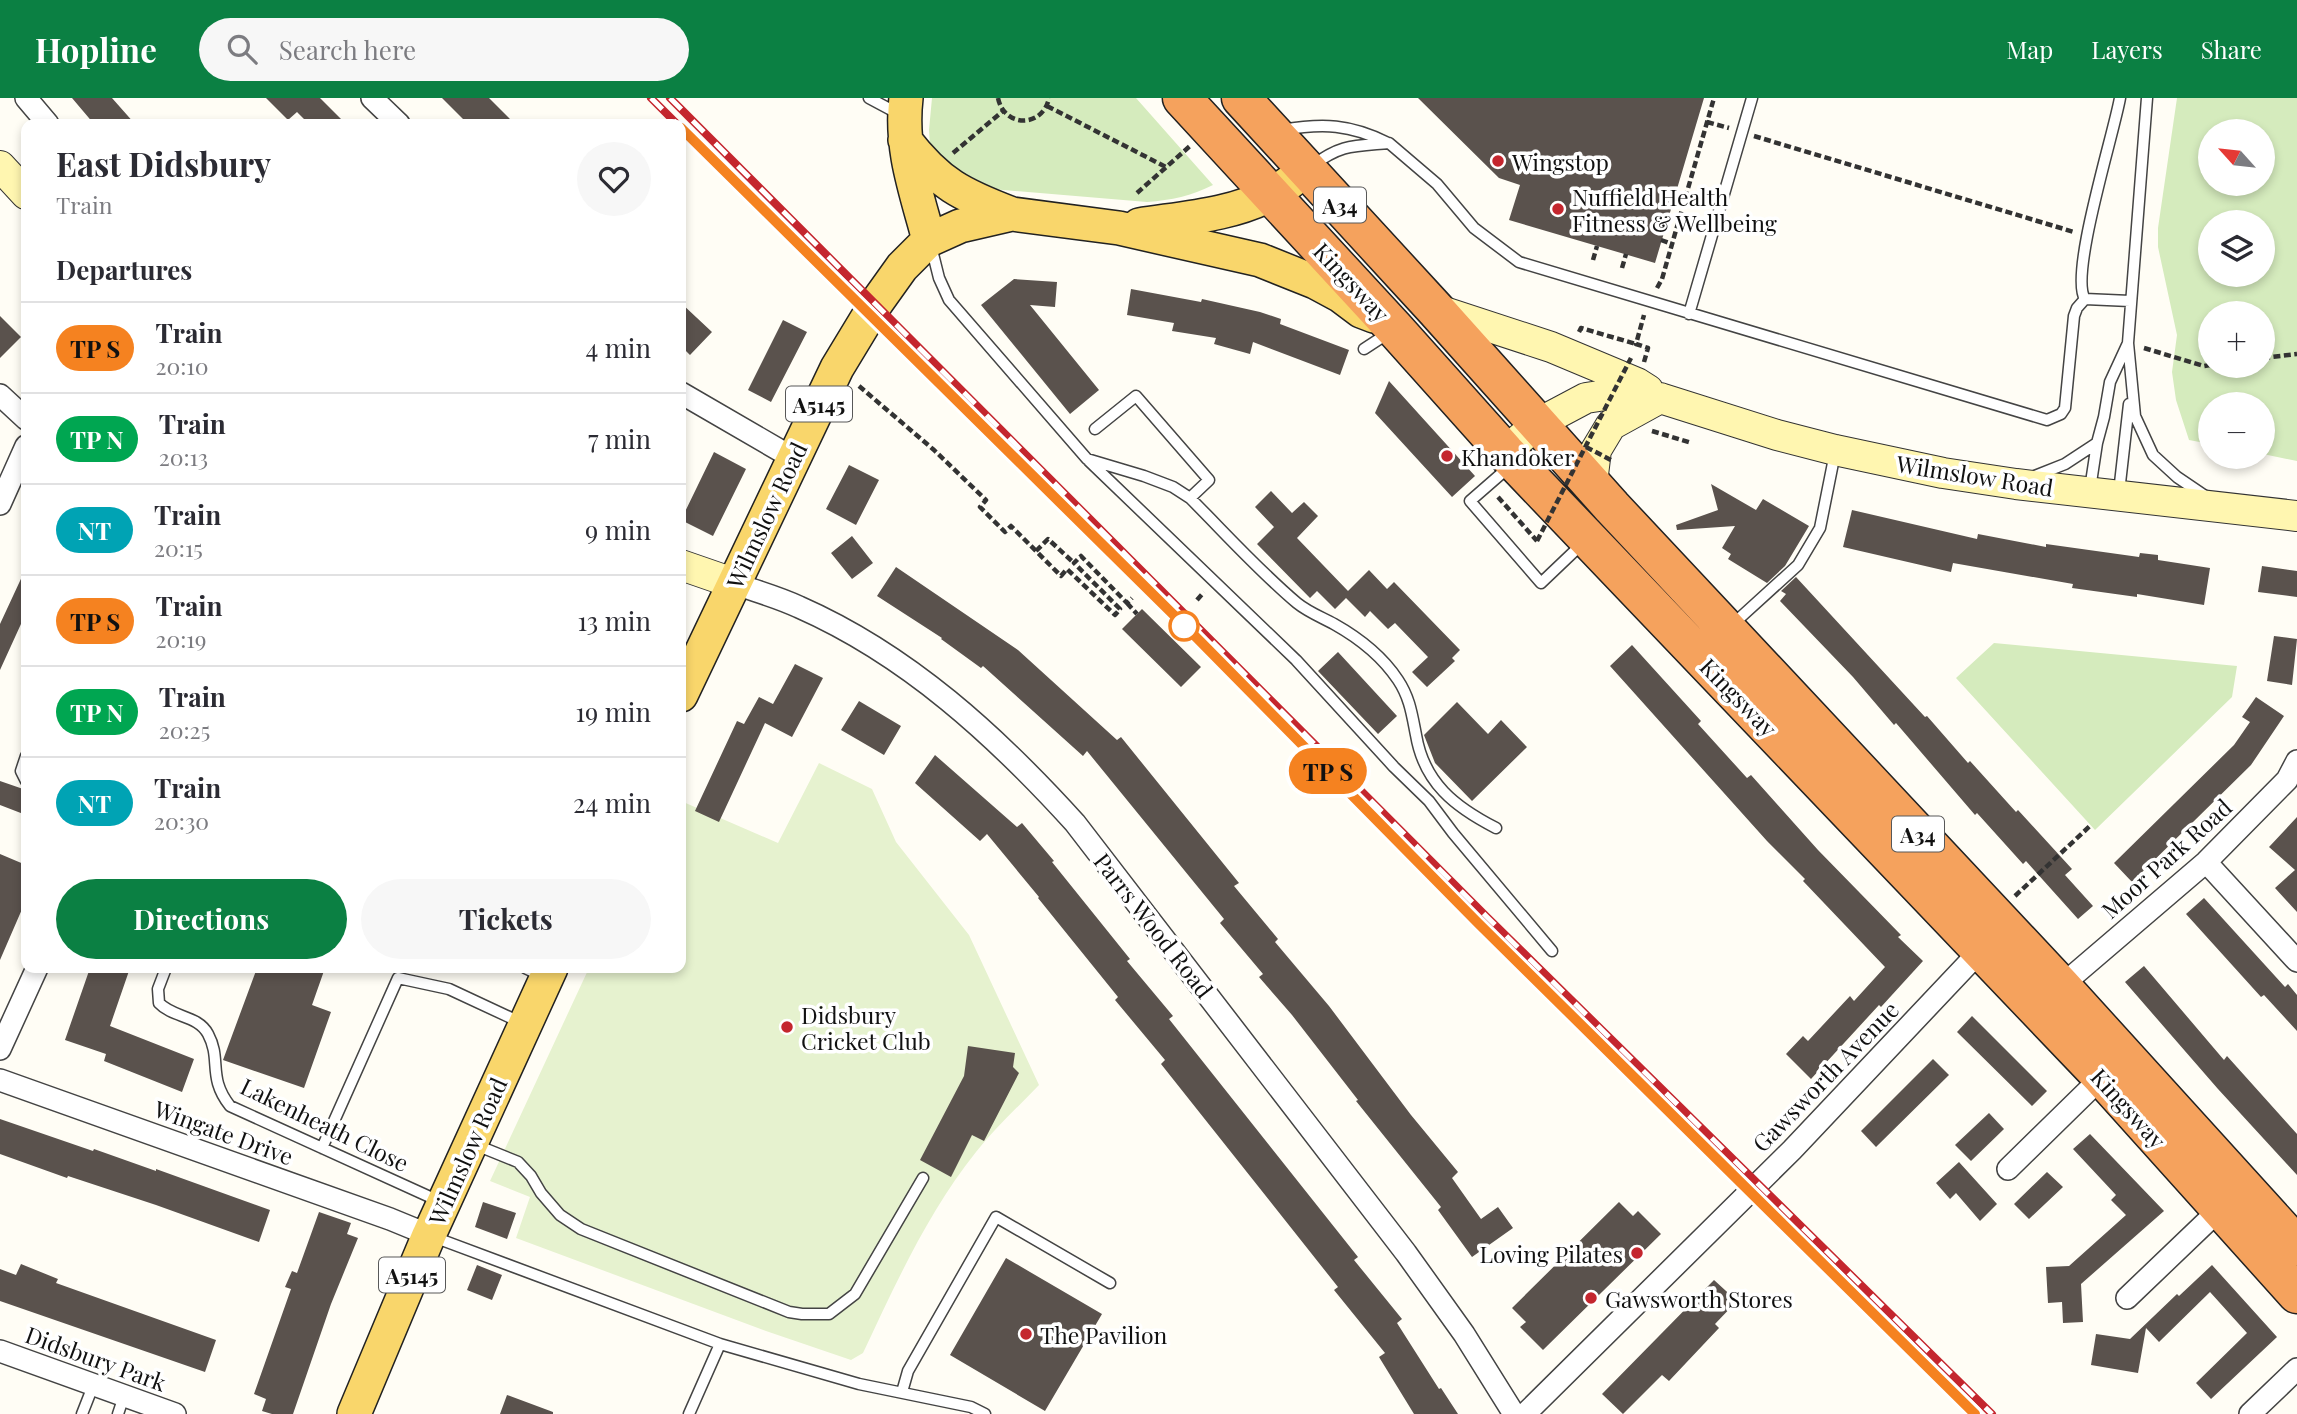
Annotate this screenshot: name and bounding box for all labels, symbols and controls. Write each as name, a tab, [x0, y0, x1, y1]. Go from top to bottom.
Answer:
search box	[199, 18, 689, 81]
text: Hopline	[35, 27, 157, 71]
icon: search	[223, 30, 261, 68]
text: Search here	[279, 32, 416, 67]
text: Map	[2007, 33, 2053, 65]
text: Layers	[2091, 33, 2163, 65]
text: Share	[2201, 33, 2262, 65]
north arrow	[2198, 119, 2275, 196]
map controls	[2198, 119, 2275, 469]
text: East Didsbury	[56, 141, 271, 185]
button: heart	[577, 142, 651, 216]
place label: Wingstop	[1511, 146, 1609, 177]
marker: Wingstop	[1490, 153, 1506, 169]
place label: Nuffield Health Fitness & Wellbeing	[1572, 181, 1777, 238]
road number: A34	[1314, 188, 1366, 222]
text: Train	[56, 189, 112, 220]
marker: Nuffield Health Fitness & Wellbeing	[1550, 201, 1566, 217]
button: layers	[2198, 210, 2275, 287]
street label: Kingsway	[1307, 236, 1397, 329]
text: Departures	[56, 252, 192, 287]
button: +	[2198, 301, 2275, 378]
text: Train	[155, 315, 223, 350]
text: 4 min	[585, 330, 651, 365]
text: TP S	[70, 332, 120, 364]
text: 20:10	[155, 350, 209, 381]
road number: A5145	[786, 386, 852, 422]
button: −	[2198, 392, 2275, 469]
text: Train	[159, 406, 226, 441]
text: 7 min	[588, 421, 651, 456]
text: TP N	[70, 423, 124, 455]
street label: Wilmslow Road	[718, 437, 813, 594]
text: 20:13	[159, 441, 208, 472]
place label: Khandoker	[1461, 441, 1574, 472]
street label: Wilmslow Road	[1893, 447, 2056, 503]
marker: Khandoker	[1439, 448, 1455, 464]
text: Train	[154, 497, 221, 532]
text: 9 min	[585, 512, 651, 547]
text: NT	[78, 514, 111, 546]
text: 20:15	[154, 532, 203, 563]
text: Train	[155, 588, 223, 623]
text: 13 min	[577, 603, 651, 638]
text: TP S	[70, 605, 120, 637]
unlabelled marker	[1169, 611, 1199, 641]
text: 20:19	[155, 623, 207, 654]
street label: Kingsway	[1694, 651, 1784, 743]
text: Train	[159, 679, 226, 714]
text: 19 min	[575, 694, 651, 729]
text: TP N	[70, 696, 124, 728]
text: 20:25	[159, 714, 210, 745]
line badge: TP S	[1279, 748, 1377, 794]
text: TP S	[1303, 755, 1353, 787]
text: Train	[154, 770, 221, 805]
text: 24 min	[573, 785, 651, 820]
text: NT	[78, 787, 111, 819]
street label: Moor Park Road	[2094, 791, 2238, 925]
text: 20:30	[154, 805, 209, 836]
road number: A34	[1892, 816, 1944, 852]
street label: Parrs Wood Road	[1088, 846, 1220, 1004]
button: Directions	[56, 879, 347, 959]
button: Tickets	[361, 879, 651, 959]
street label: Gawsworth Avenue	[1745, 994, 1905, 1158]
place label: Didsbury Cricket Club	[801, 999, 931, 1056]
marker: Didsbury Cricket Club	[779, 1019, 795, 1035]
street label: Kingsway	[2085, 1061, 2174, 1155]
street label: Lakenheath Close	[236, 1070, 414, 1178]
street label: Wilmslow Road	[420, 1072, 513, 1231]
street label: Wingate Drive	[149, 1092, 298, 1171]
place label: Loving Pilates	[1479, 1238, 1623, 1269]
marker: Loving Pilates	[1629, 1245, 1645, 1261]
road number: A5145	[379, 1258, 445, 1292]
place label: Gawsworth Stores	[1605, 1283, 1793, 1314]
marker: Gawsworth Stores	[1583, 1290, 1599, 1306]
street label: Didsbury Park	[21, 1318, 171, 1398]
place label: The Pavilion	[1040, 1319, 1168, 1350]
marker: The Pavilion	[1018, 1326, 1034, 1342]

